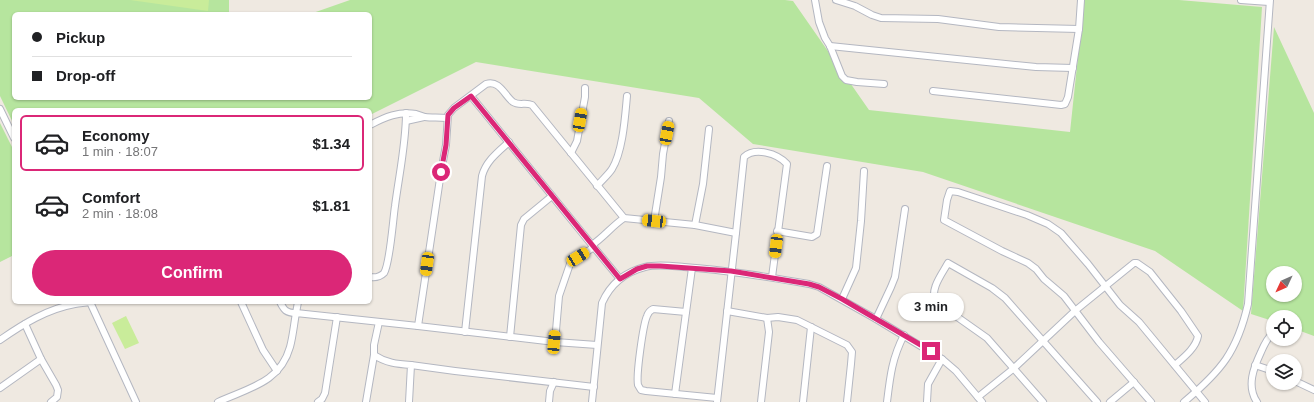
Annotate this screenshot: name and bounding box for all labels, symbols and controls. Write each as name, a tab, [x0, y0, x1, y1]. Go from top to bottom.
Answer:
text: Pickup	[56, 29, 105, 46]
text: Drop-off	[56, 67, 115, 84]
car	[572, 107, 588, 133]
car	[659, 120, 675, 146]
icon: car	[34, 125, 70, 161]
text: Economy	[82, 127, 150, 144]
text: $1.34	[312, 135, 350, 152]
text: 1 min · 18:07	[82, 144, 158, 159]
route start	[432, 163, 450, 181]
icon: car	[34, 187, 70, 223]
text: Comfort	[82, 189, 140, 206]
text: $1.81	[312, 197, 350, 214]
text: 2 min · 18:08	[82, 206, 158, 221]
car	[641, 214, 667, 228]
car	[769, 233, 783, 259]
car	[565, 246, 591, 268]
button: Confirm	[32, 250, 352, 296]
car	[419, 251, 435, 277]
north arrow	[1266, 266, 1302, 302]
map controls	[1266, 266, 1302, 390]
callout: 3 min	[898, 293, 964, 321]
text: 3 min	[914, 299, 948, 314]
button: locate	[1266, 310, 1302, 346]
car	[547, 330, 561, 354]
route end	[922, 342, 940, 360]
button: layers	[1266, 354, 1302, 390]

